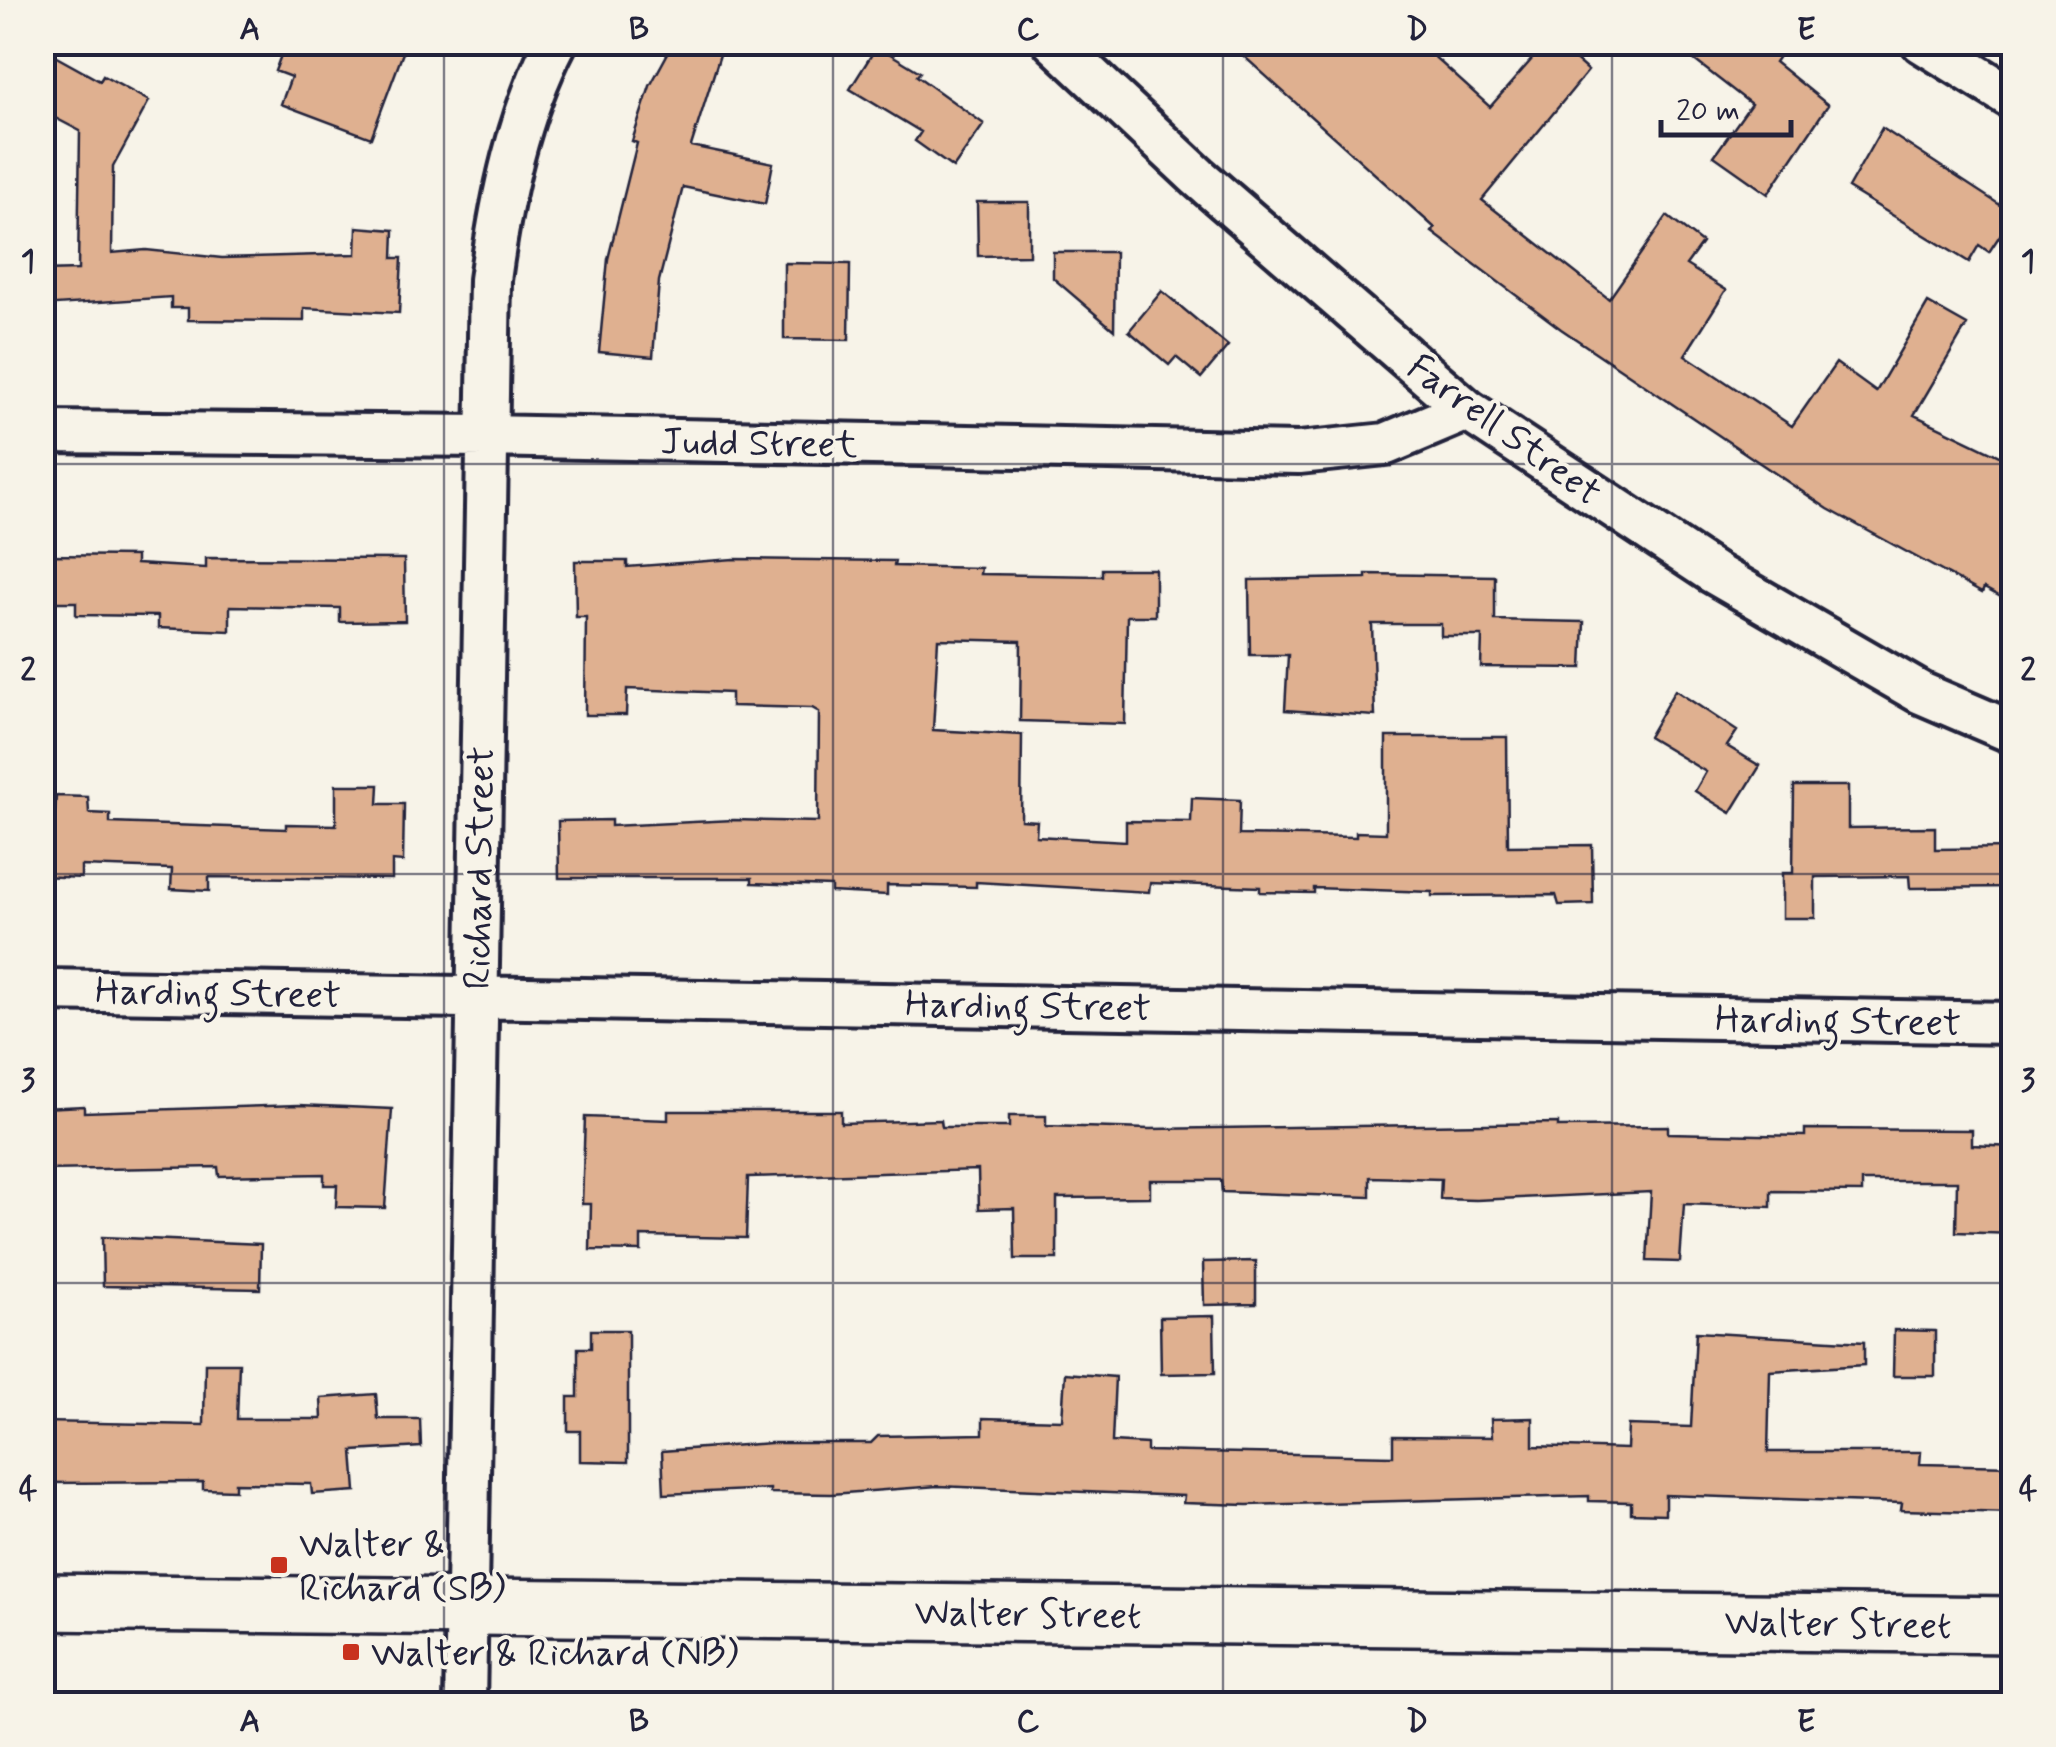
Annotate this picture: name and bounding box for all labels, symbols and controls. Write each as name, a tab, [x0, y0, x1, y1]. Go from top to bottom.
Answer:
text: A	[240, 9, 260, 51]
text: B	[629, 9, 649, 51]
text: C	[1017, 9, 1040, 51]
text: D	[1406, 9, 1428, 51]
text: E	[1797, 9, 1816, 51]
scale bar	[1661, 75, 1791, 137]
text: 20 m	[1676, 92, 1740, 131]
text: 1	[21, 241, 35, 283]
text: 1	[2021, 241, 2035, 283]
street label: Farrell Street	[1397, 344, 1610, 518]
street label: Judd Street	[660, 418, 858, 471]
text: 2	[20, 650, 36, 692]
text: 2	[2020, 650, 2036, 692]
street label: Richard Street	[454, 746, 507, 990]
street label: Harding Street	[95, 968, 341, 1025]
street label: Harding Street	[905, 981, 1151, 1038]
street label: Harding Street	[1715, 996, 1961, 1053]
text: 3	[21, 1060, 36, 1102]
text: 3	[2021, 1060, 2036, 1102]
text: 4	[19, 1469, 38, 1511]
text: 4	[2019, 1469, 2038, 1511]
place label: Walter & Richard (SB)	[299, 1521, 506, 1614]
marker: Walter & Richard (SB)	[268, 1554, 290, 1576]
street label: Walter Street	[914, 1589, 1142, 1642]
street label: Walter Street	[1724, 1599, 1952, 1652]
place label: Walter & Richard (NB)	[371, 1630, 739, 1679]
marker: Walter & Richard (NB)	[340, 1641, 362, 1663]
text: A	[240, 1701, 260, 1743]
text: B	[629, 1701, 649, 1743]
text: C	[1017, 1701, 1040, 1743]
text: D	[1406, 1701, 1428, 1743]
text: E	[1797, 1701, 1816, 1743]

